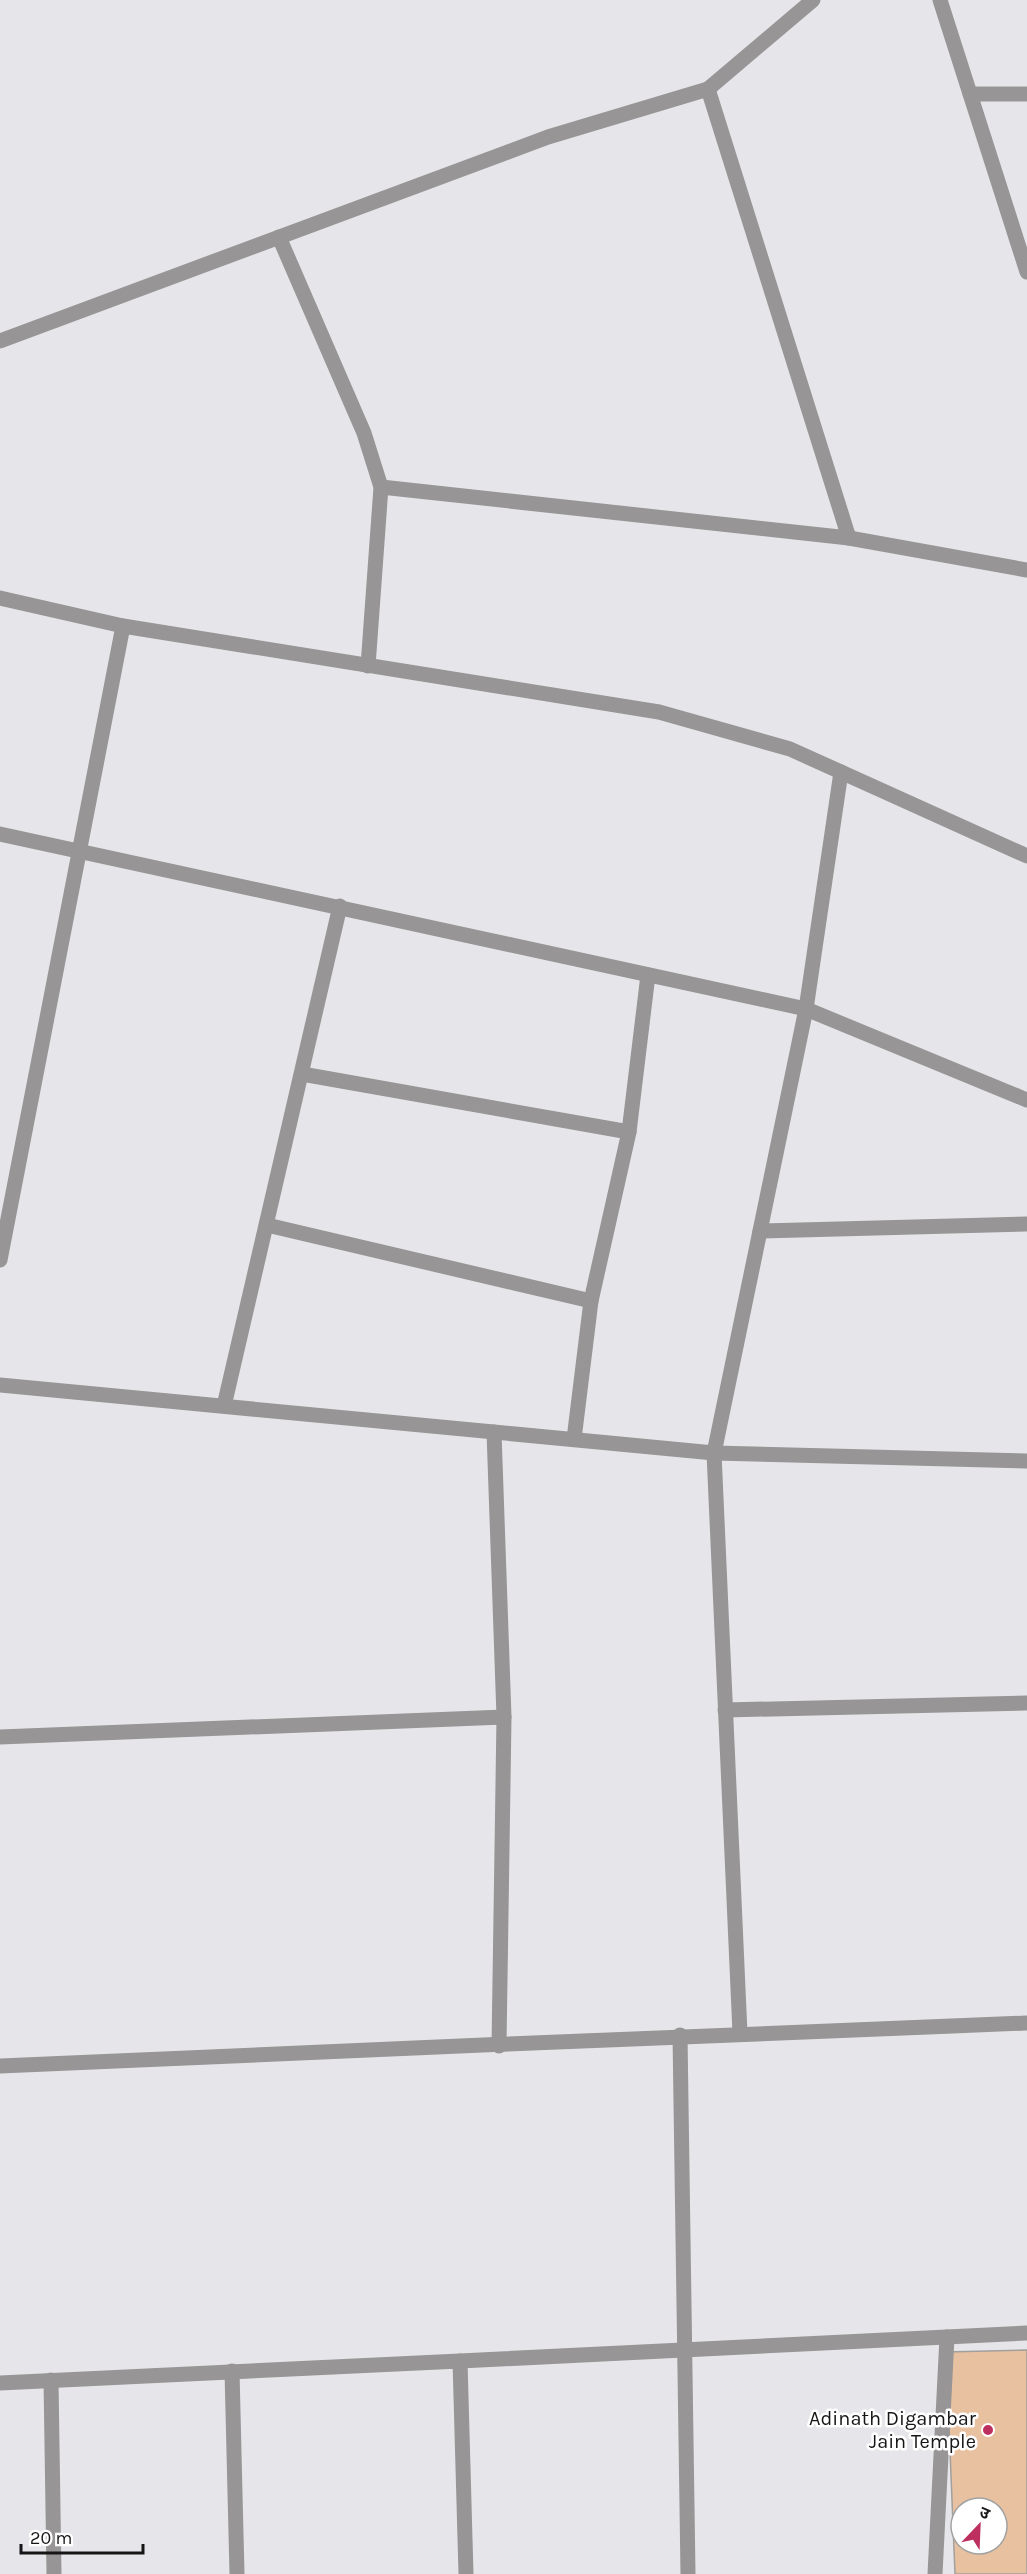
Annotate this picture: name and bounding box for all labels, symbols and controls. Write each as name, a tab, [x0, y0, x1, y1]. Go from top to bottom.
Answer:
place label: Adinath Digambar Jain Temple	[809, 2407, 977, 2453]
marker: Adinath Digambar Jain Temple	[981, 2423, 995, 2437]
north arrow	[949, 2496, 1009, 2556]
text: उ	[977, 2502, 993, 2523]
scale bar	[21, 2517, 142, 2555]
text: 20 m	[30, 2527, 72, 2549]

